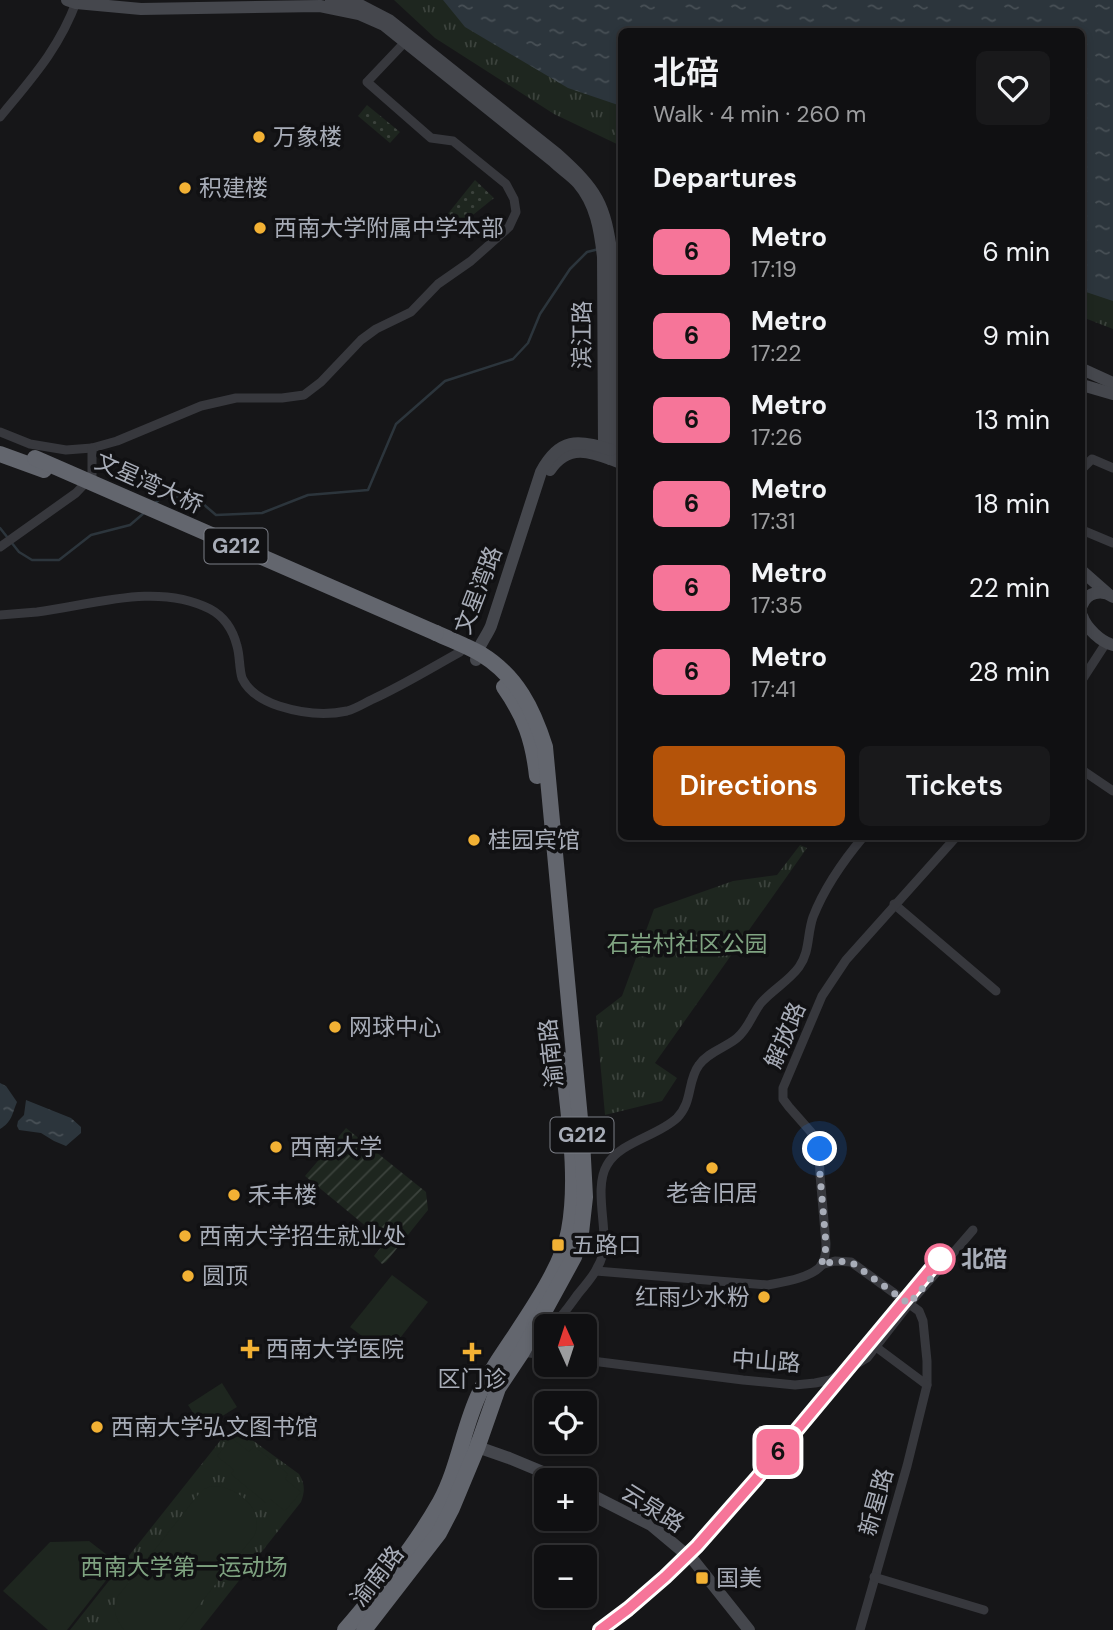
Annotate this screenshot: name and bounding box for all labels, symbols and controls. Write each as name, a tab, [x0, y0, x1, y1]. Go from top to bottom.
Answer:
text: 北碚	[653, 51, 719, 94]
button: heart	[976, 51, 1050, 125]
text: Walk · 4 min · 260 m	[653, 99, 866, 129]
place label: 万象楼	[273, 122, 342, 152]
marker: 万象楼	[251, 129, 267, 145]
text: Departures	[653, 161, 797, 195]
place label: 积建楼	[199, 173, 268, 203]
marker: 积建楼	[177, 180, 193, 196]
place label: 西南大学附属中学本部	[274, 213, 504, 243]
marker: 西南大学附属中学本部	[252, 220, 268, 236]
text: Metro	[751, 220, 827, 254]
text: 6 min	[982, 235, 1050, 269]
text: 6	[684, 236, 699, 267]
text: 17:19	[751, 254, 797, 284]
street label: 滨江路	[567, 301, 597, 370]
text: Metro	[751, 304, 827, 338]
text: 9 min	[982, 319, 1050, 353]
text: 6	[684, 320, 699, 351]
text: 17:22	[751, 338, 802, 368]
text: Metro	[751, 388, 827, 422]
text: 13 min	[975, 403, 1050, 437]
text: 6	[684, 404, 699, 435]
text: 17:26	[751, 422, 803, 452]
street label: 文星湾大桥	[90, 446, 208, 520]
text: Metro	[751, 472, 827, 506]
text: 18 min	[975, 487, 1050, 521]
text: 6	[684, 488, 699, 519]
text: 17:31	[751, 506, 795, 536]
road number: G212	[204, 528, 268, 564]
street label: 文星湾路	[448, 542, 508, 638]
text: Metro	[751, 556, 827, 590]
text: 22 min	[969, 571, 1050, 605]
text: 6	[684, 572, 699, 603]
text: 17:35	[751, 590, 803, 620]
text: Metro	[751, 640, 827, 674]
text: 28 min	[968, 655, 1050, 689]
text: 6	[684, 656, 699, 687]
text: 17:41	[751, 674, 796, 704]
button: Directions	[653, 746, 845, 826]
button: Tickets	[859, 746, 1050, 826]
place label: 桂园宾馆	[488, 825, 580, 855]
marker: 桂园宾馆	[466, 832, 482, 848]
park label: 石岩村社区公园	[607, 929, 768, 959]
street label: 解放路	[758, 997, 812, 1073]
place label: 网球中心	[349, 1012, 441, 1042]
street label: 渝南路	[532, 1017, 570, 1089]
marker: 网球中心	[327, 1019, 343, 1035]
road number: G212	[550, 1118, 614, 1152]
your location	[802, 1131, 837, 1166]
place label: 西南大学	[290, 1132, 382, 1162]
marker: 西南大学	[268, 1139, 284, 1155]
marker: 老舍旧居	[704, 1160, 720, 1176]
place label: 老舍旧居	[666, 1178, 758, 1208]
place label: 禾丰楼	[248, 1180, 317, 1210]
marker: 禾丰楼	[226, 1187, 242, 1203]
place label: 西南大学招生就业处	[199, 1221, 406, 1251]
marker: 西南大学招生就业处	[177, 1228, 193, 1244]
place label: 五路口	[572, 1230, 641, 1260]
marker: 五路口	[550, 1237, 566, 1253]
marker: 北碚	[925, 1244, 955, 1274]
place label: 北碚	[961, 1244, 1007, 1274]
place label: 圆顶	[202, 1261, 248, 1291]
marker: 圆顶	[180, 1268, 196, 1284]
place label: 红雨少水粉	[635, 1282, 750, 1312]
marker: 红雨少水粉	[756, 1289, 772, 1305]
north arrow	[534, 1314, 597, 1377]
map controls	[534, 1314, 597, 1608]
place label: 西南大学医院	[266, 1334, 404, 1364]
marker: 西南大学医院	[240, 1339, 260, 1359]
marker: 区门诊	[462, 1342, 482, 1362]
street label: 中山路	[731, 1344, 801, 1378]
place label: 区门诊	[438, 1364, 507, 1394]
button: locate	[534, 1391, 597, 1454]
place label: 西南大学弘文图书馆	[111, 1412, 318, 1442]
marker: 西南大学弘文图书馆	[89, 1419, 105, 1435]
line badge: 6	[755, 1429, 801, 1475]
text: 6	[770, 1436, 786, 1467]
street label: 新星路	[852, 1465, 900, 1539]
button: +	[534, 1468, 597, 1531]
street label: 云泉路	[616, 1477, 690, 1539]
street label: 渝南路	[344, 1540, 410, 1612]
button: −	[534, 1545, 597, 1608]
park label: 西南大学第一运动场	[81, 1552, 288, 1582]
place label: 国美	[716, 1563, 762, 1593]
marker: 国美	[694, 1570, 710, 1586]

